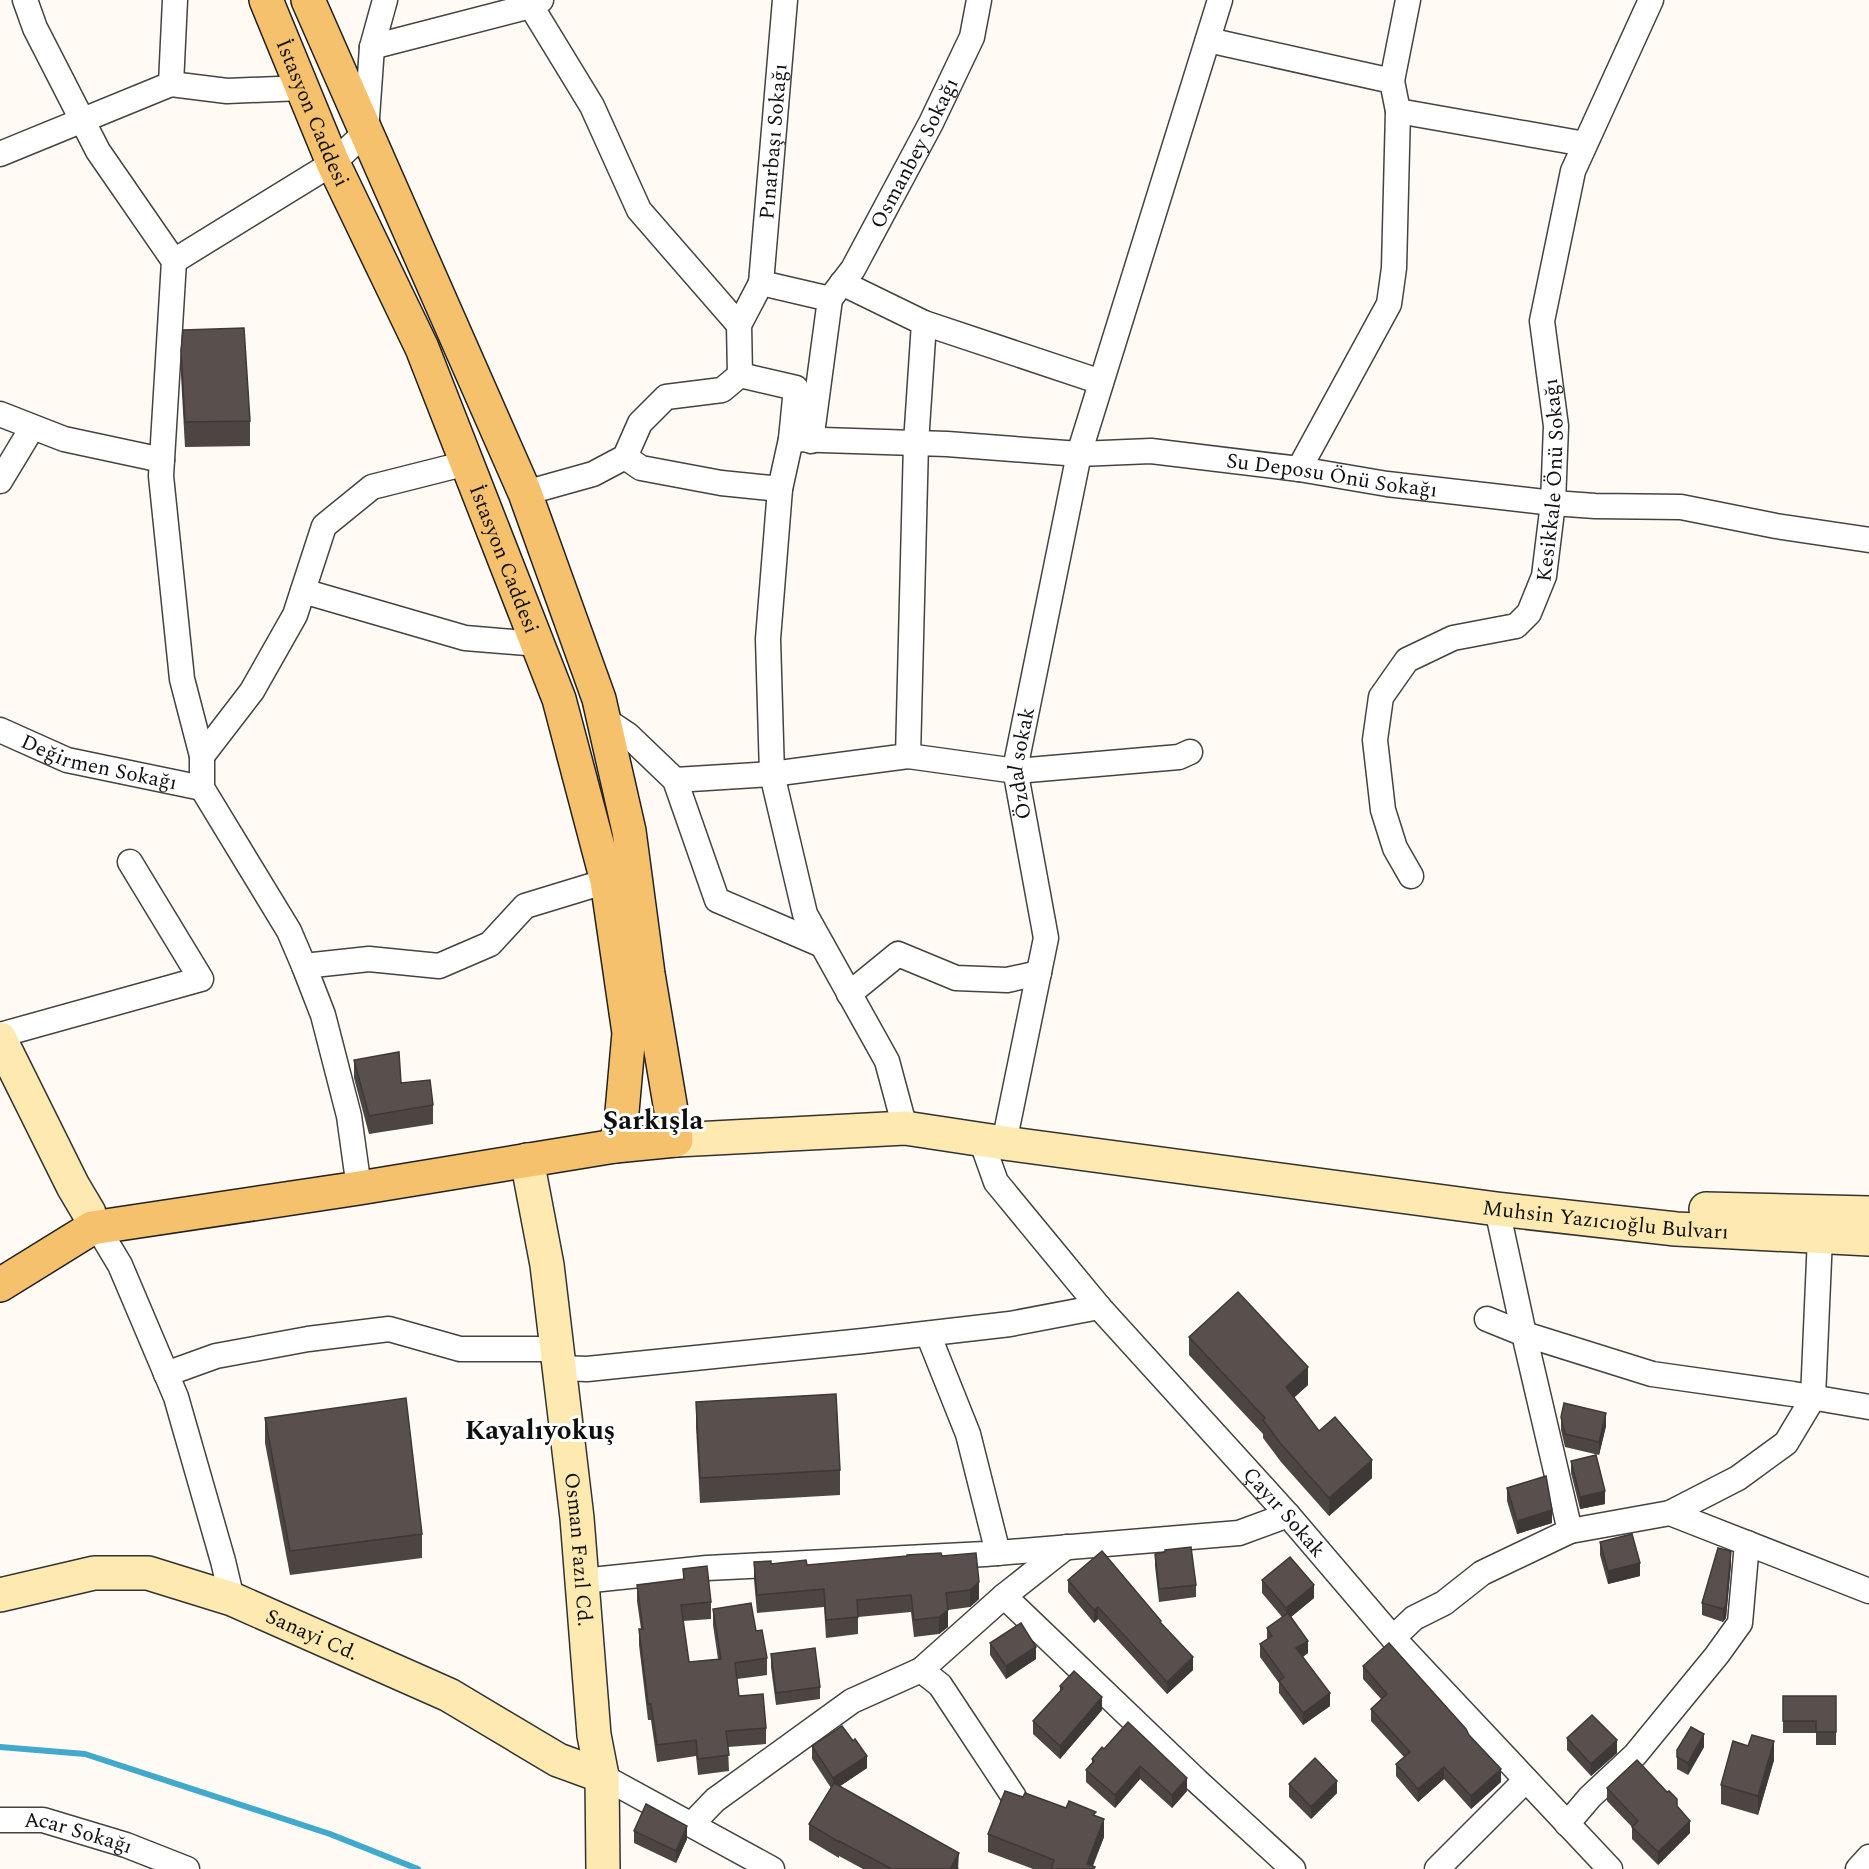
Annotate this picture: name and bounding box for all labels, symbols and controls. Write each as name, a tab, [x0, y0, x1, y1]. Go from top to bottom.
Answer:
street label: İstasyon Caddesi	[267, 34, 357, 193]
street label: Pınarbaşı Sokağı	[751, 62, 797, 221]
street label: Osmanbey Sokağı	[862, 73, 967, 235]
street label: Kesikkale Önü Sokağı	[1528, 376, 1573, 584]
street label: Su Deposu Önü Sokağı	[1224, 445, 1439, 507]
street label: İstasyon Caddesi	[460, 480, 547, 639]
street label: Özdal sokak	[1000, 704, 1044, 822]
street label: Değirmen Sokağı	[15, 726, 180, 799]
district label: Şarkışla	[603, 1100, 703, 1142]
street label: Muhsin Yazıcıoğlu Bulvarı	[1480, 1192, 1729, 1249]
district label: Kayalıyokuş	[465, 1410, 615, 1452]
street label: Çayır Sokak	[1235, 1460, 1333, 1565]
street label: Osman Fazıl Cd.	[555, 1471, 600, 1628]
street label: Sanayi Cd.	[260, 1601, 363, 1670]
street label: Acar Sokağı	[24, 1805, 137, 1863]

